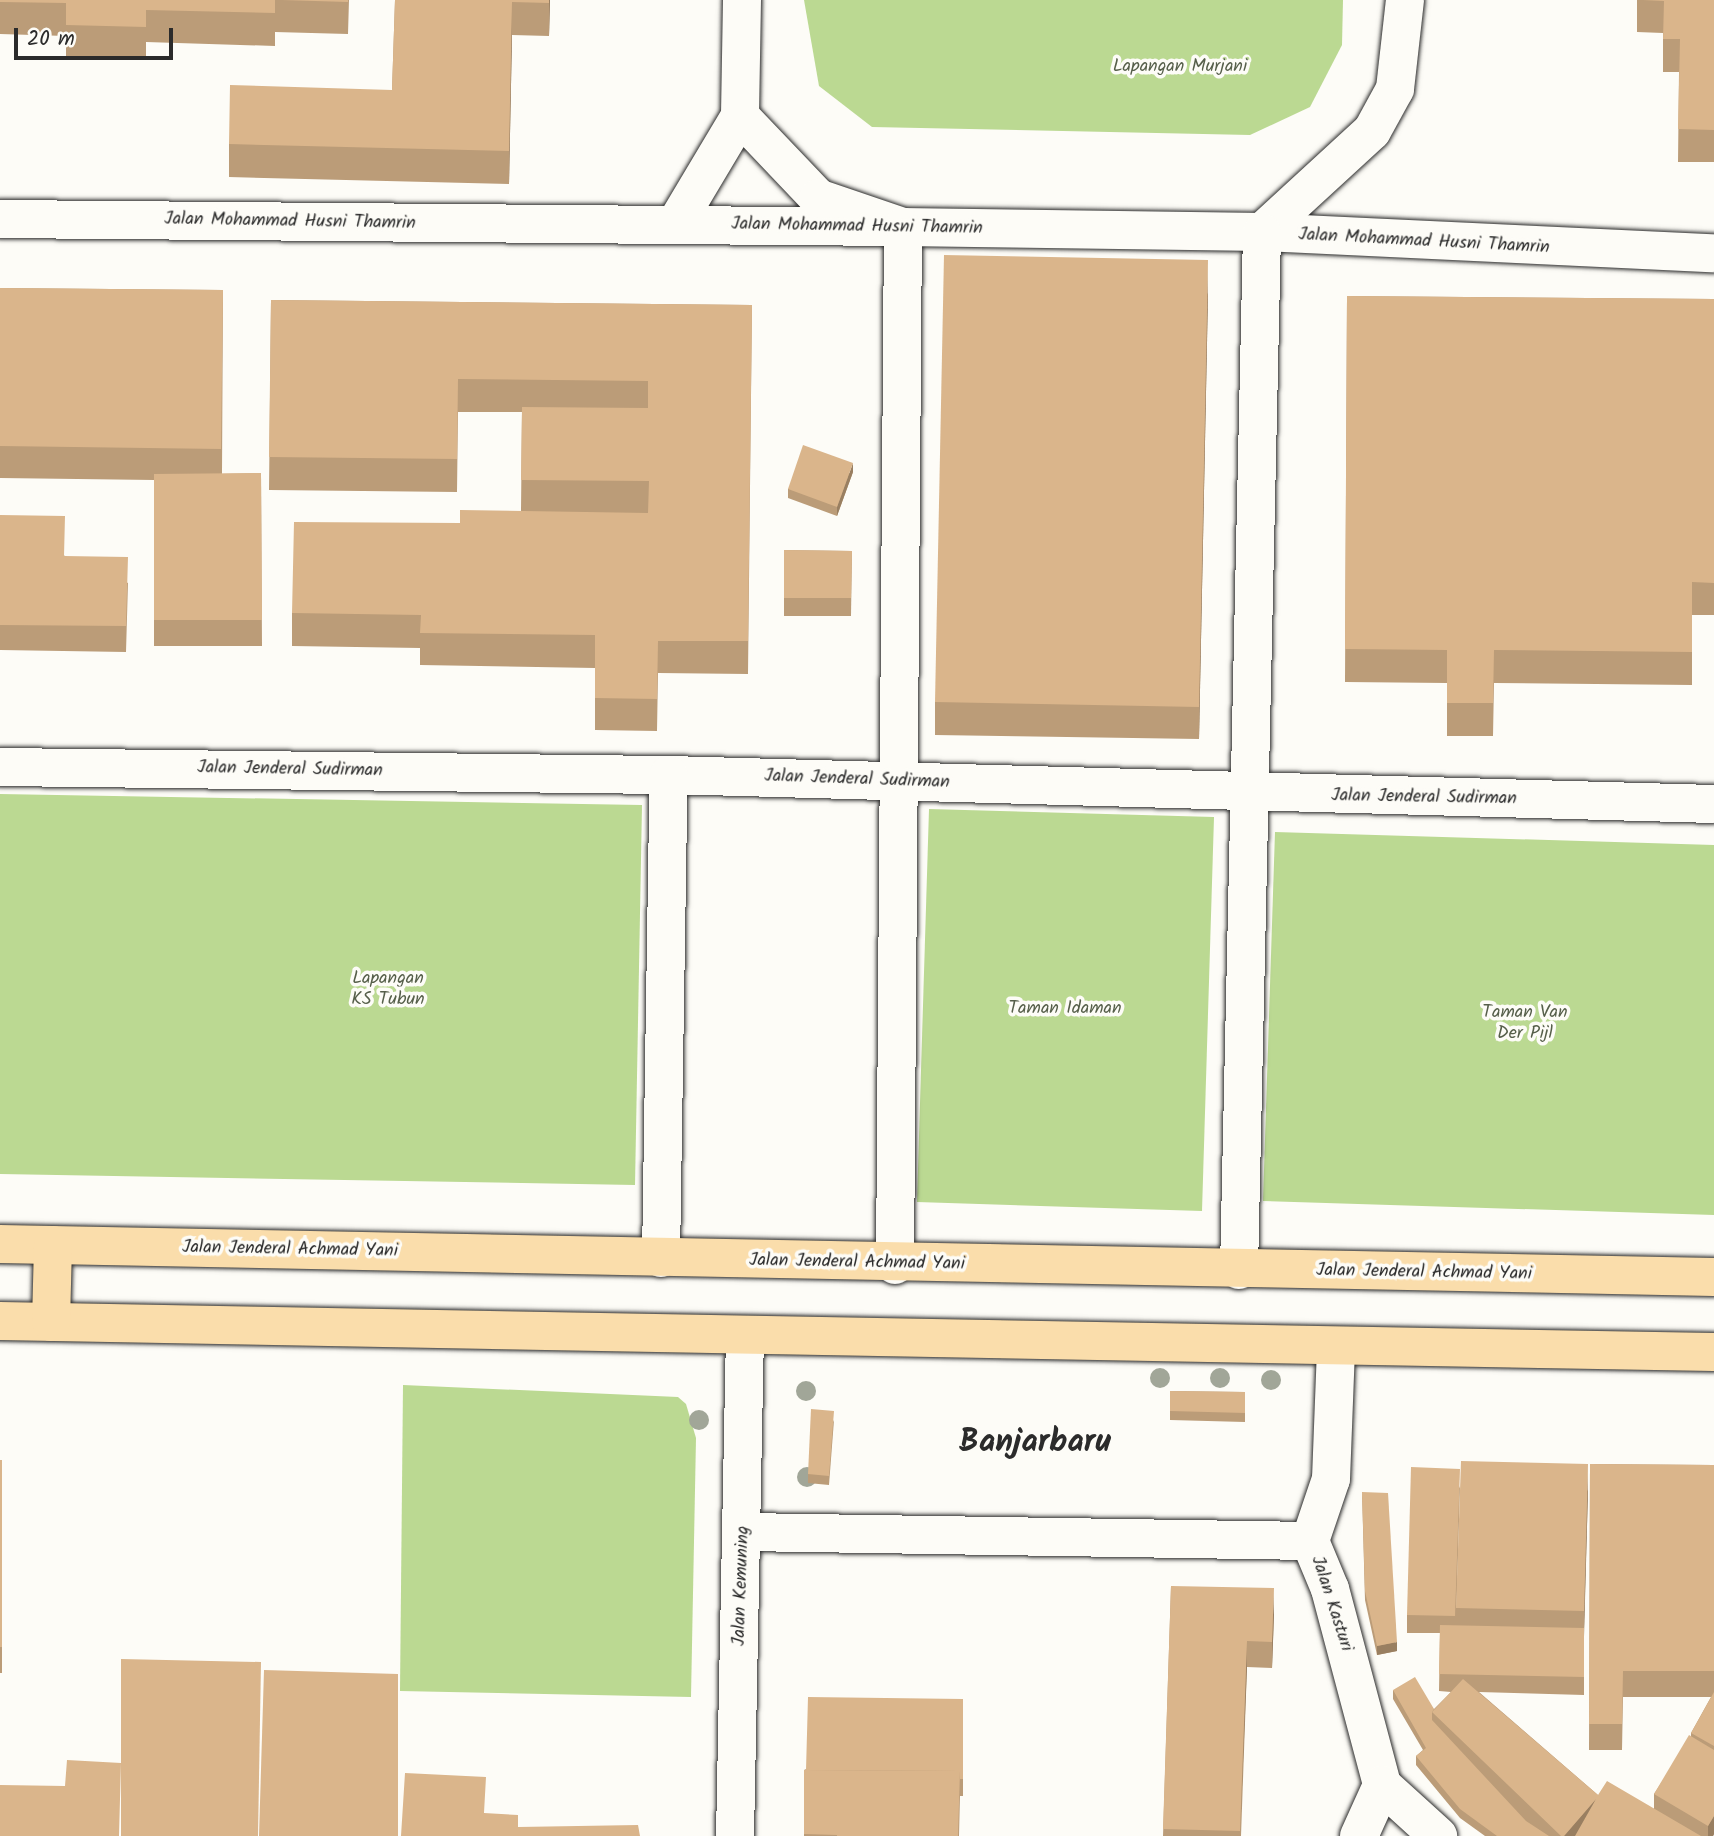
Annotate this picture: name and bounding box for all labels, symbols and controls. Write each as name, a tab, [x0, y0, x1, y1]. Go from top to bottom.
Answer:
scale bar	[18, 14, 177, 58]
text: 20 m	[27, 23, 75, 56]
park label: Lapangan Murjani	[1113, 56, 1247, 78]
street label: Jalan Mohammad Husni Thamrin	[164, 209, 416, 235]
street label: Jalan Mohammad Husni Thamrin	[731, 214, 983, 240]
street label: Jalan Mohammad Husni Thamrin	[1298, 225, 1550, 259]
street label: Jalan Jenderal Sudirman	[197, 758, 383, 782]
street label: Jalan Jenderal Sudirman	[764, 766, 950, 794]
street label: Jalan Jenderal Sudirman	[1331, 786, 1517, 810]
park label: Lapangan KS Tubun	[351, 969, 425, 1012]
park label: Taman Idaman	[1008, 998, 1122, 1020]
park label: Taman Van Der Pijl	[1482, 1003, 1568, 1046]
street label: Jalan Jenderal Achmad Yani	[182, 1237, 398, 1263]
street label: Jalan Jenderal Achmad Yani	[749, 1250, 965, 1276]
street label: Jalan Jenderal Achmad Yani	[1316, 1260, 1532, 1286]
district label: Banjarbaru	[959, 1424, 1111, 1462]
street label: Jalan Kemuning	[729, 1526, 755, 1646]
street label: Jalan Kasturi	[1305, 1554, 1357, 1654]

